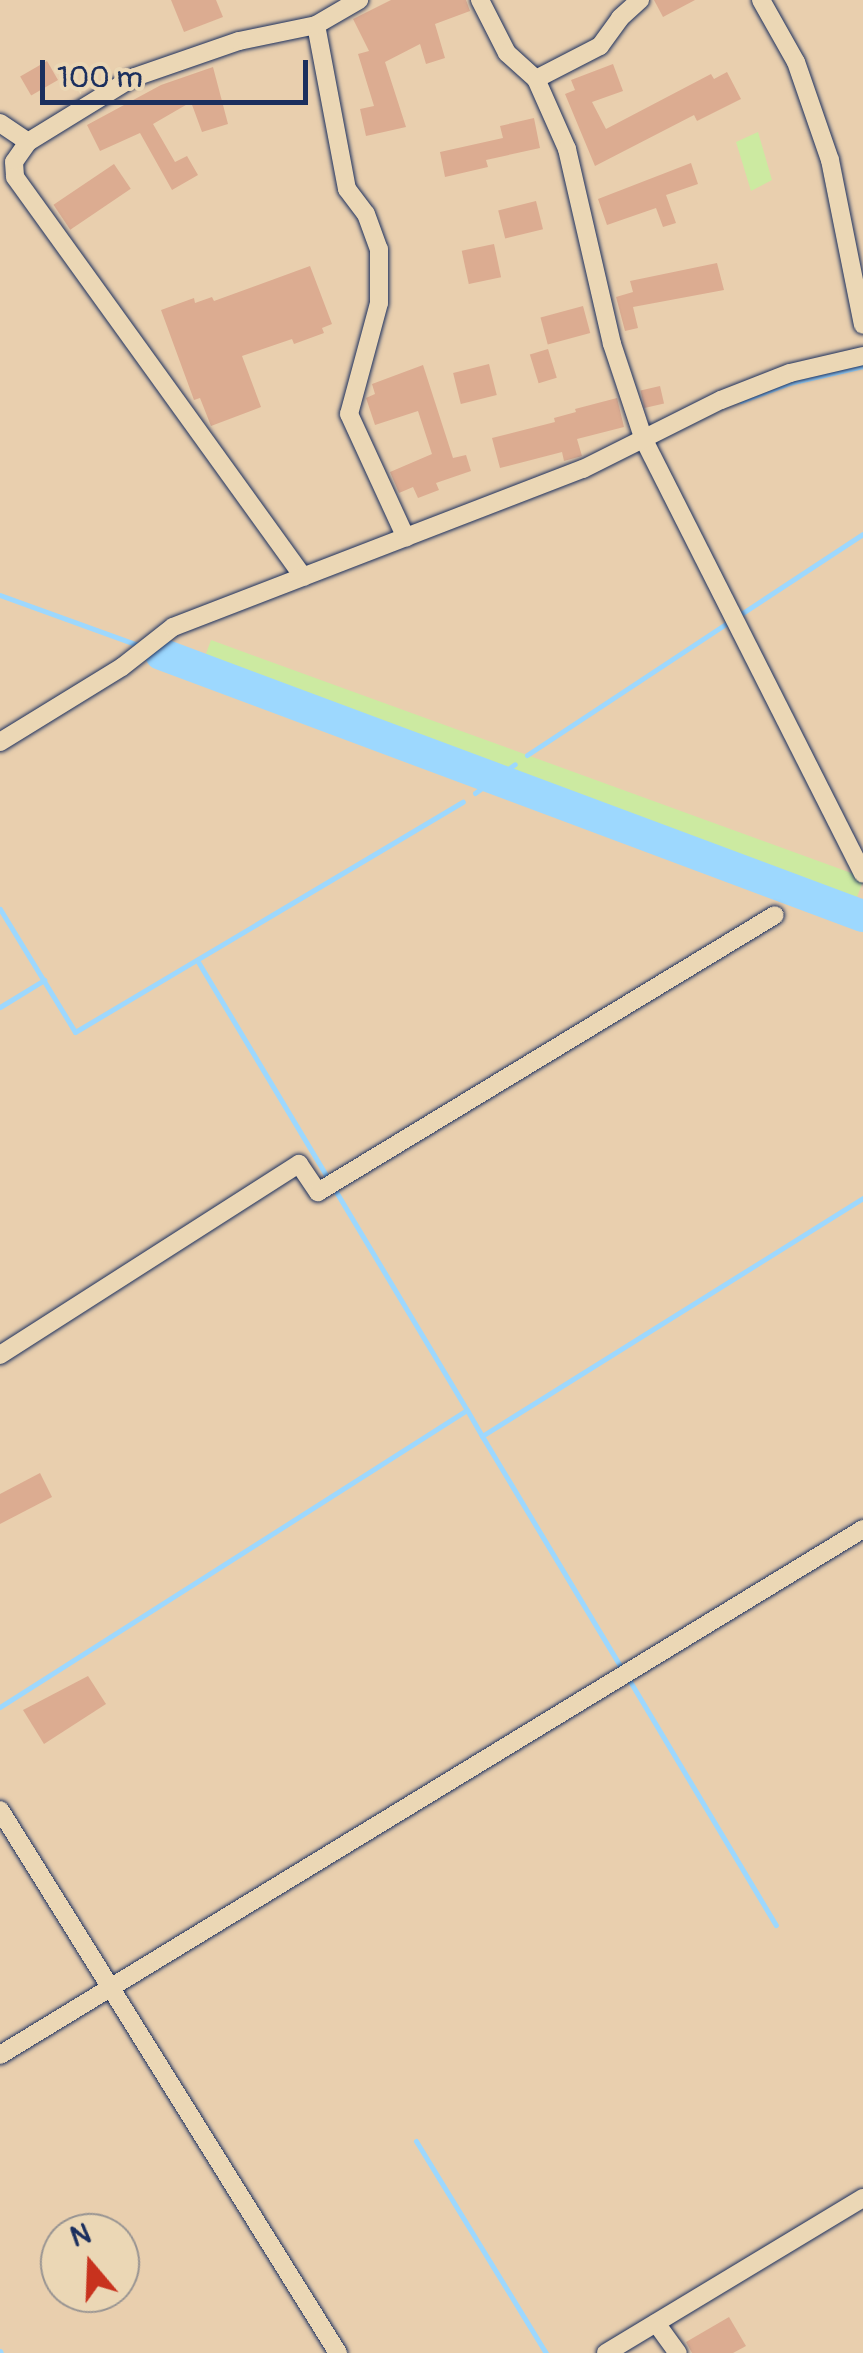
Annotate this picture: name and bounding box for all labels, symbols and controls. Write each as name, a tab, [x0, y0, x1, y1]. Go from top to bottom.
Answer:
scale bar	[45, 40, 312, 102]
text: 100 m	[57, 59, 143, 96]
north arrow	[40, 2213, 140, 2313]
text: N	[66, 2216, 95, 2256]

